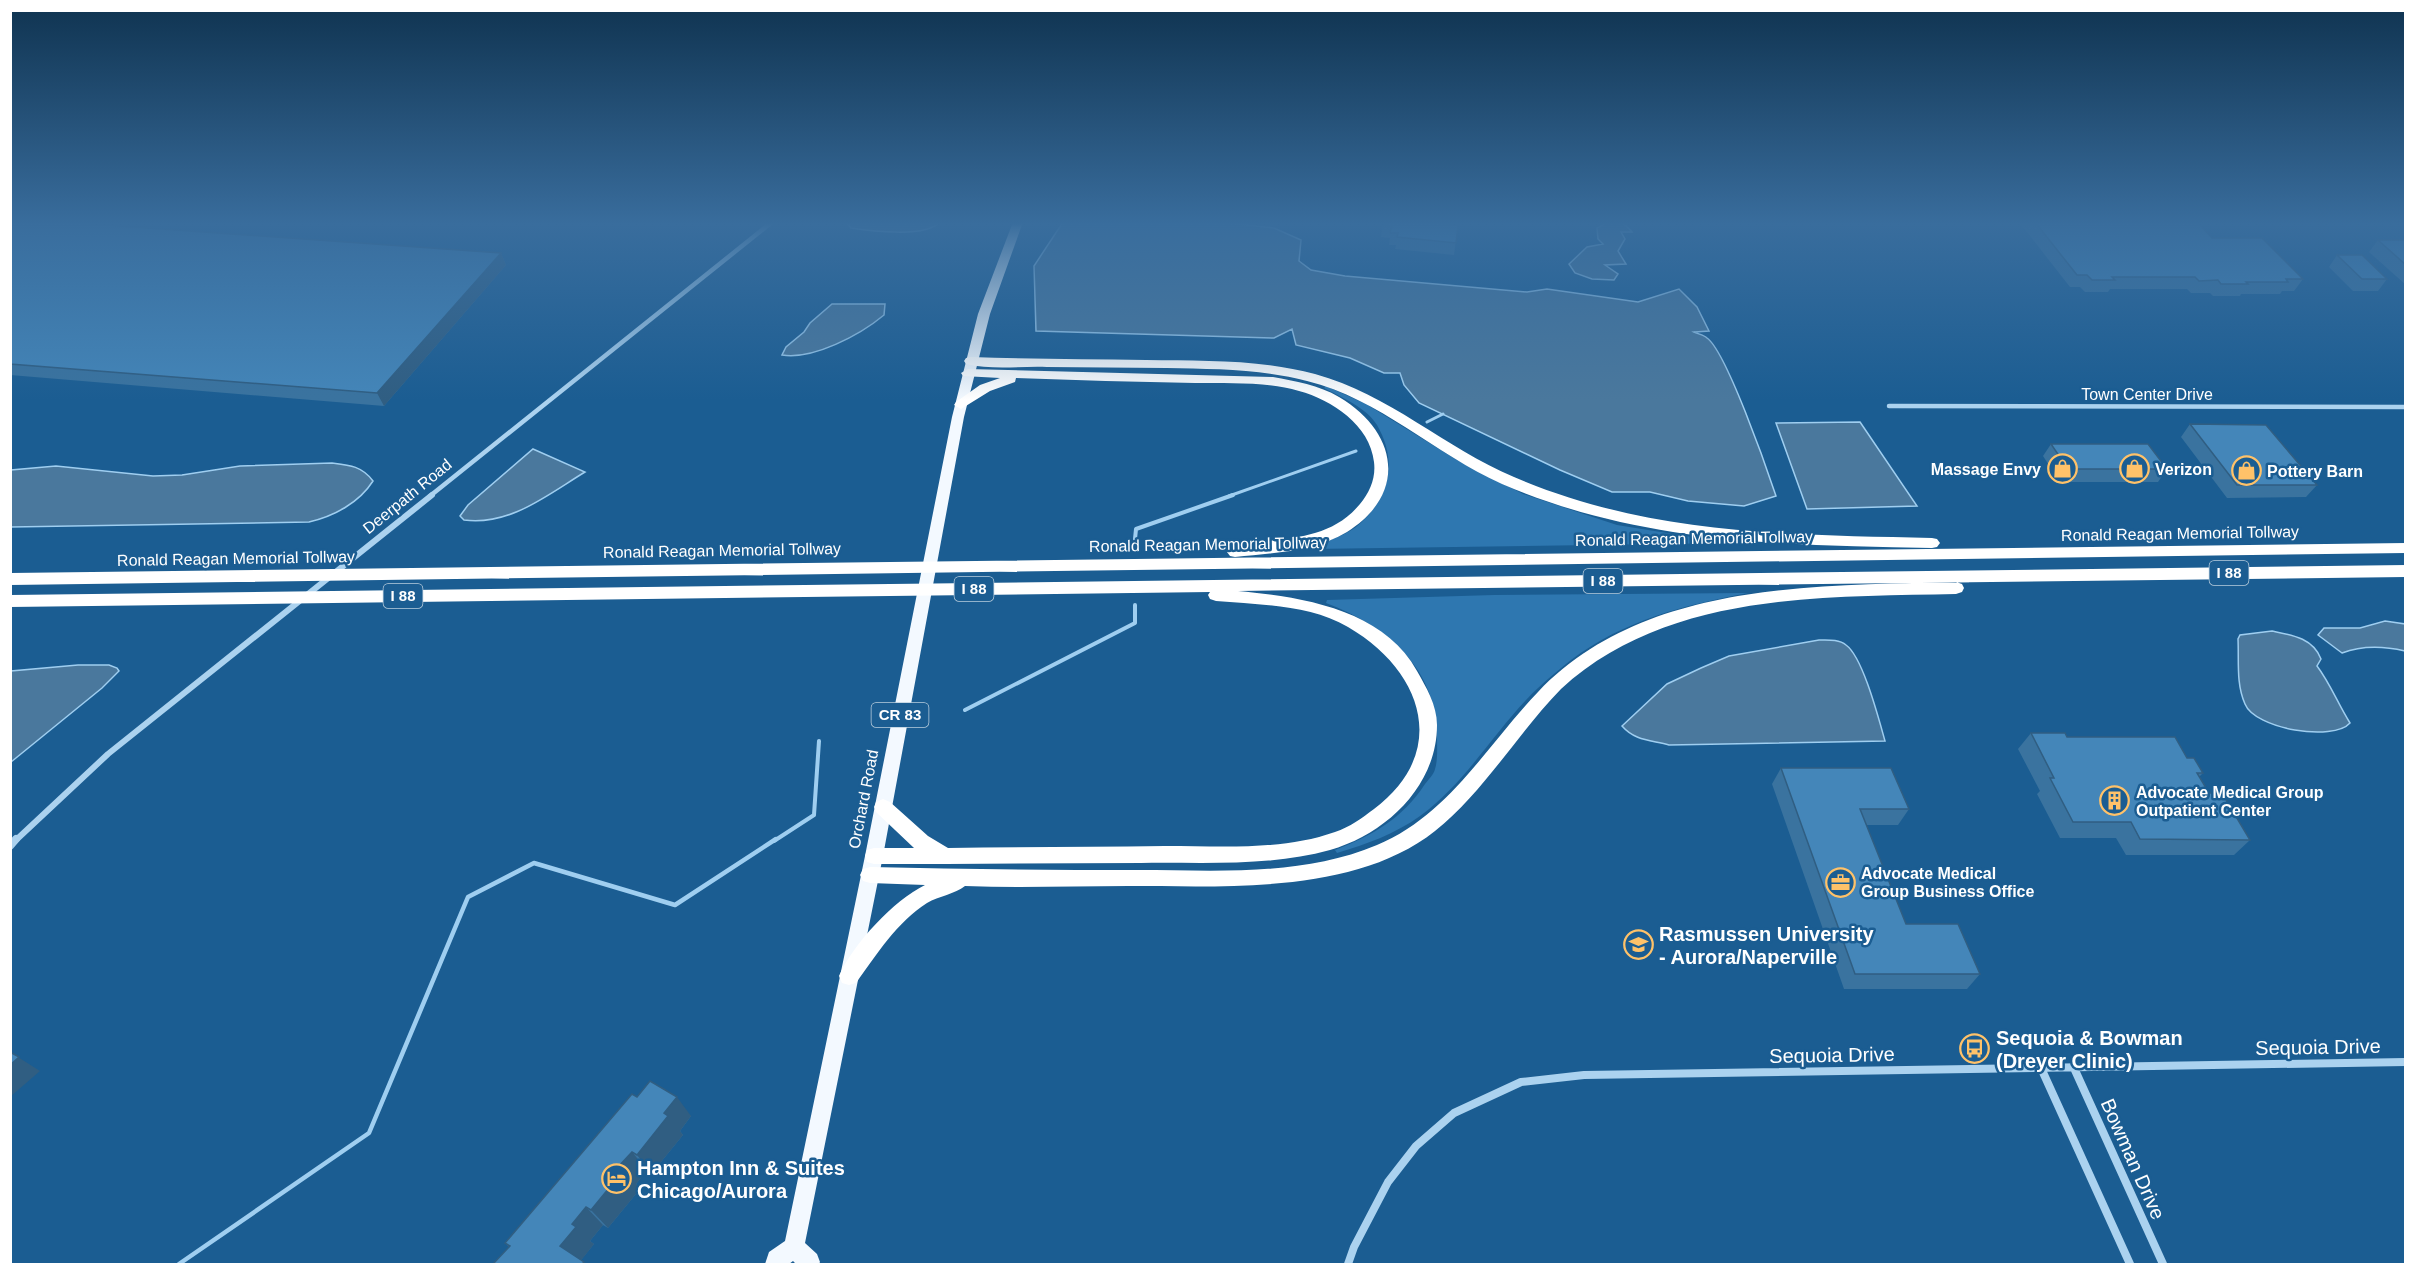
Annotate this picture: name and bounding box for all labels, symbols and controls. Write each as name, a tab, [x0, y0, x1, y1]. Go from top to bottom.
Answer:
street label: Town Center Drive	[2081, 386, 2213, 403]
shop icon: Massage Envy	[2046, 453, 2078, 485]
shop icon: Verizon	[2118, 453, 2150, 485]
shop icon: Pottery Barn	[2230, 455, 2262, 487]
street label: Deerpath Road	[360, 456, 455, 537]
place label: Massage Envy	[1931, 461, 2041, 478]
place label: Verizon	[2155, 461, 2212, 478]
place label: Pottery Barn	[2267, 463, 2363, 480]
street label: Ronald Reagan Memorial Tollway	[2061, 523, 2299, 544]
street label: Ronald Reagan Memorial Tollway	[1575, 528, 1813, 549]
street label: Ronald Reagan Memorial Tollway	[1089, 534, 1327, 555]
street label: Ronald Reagan Memorial Tollway	[603, 540, 841, 561]
street label: Ronald Reagan Memorial Tollway	[117, 548, 355, 569]
road number: I 88	[2210, 561, 2248, 585]
road number: I 88	[1584, 569, 1622, 593]
road number: I 88	[954, 577, 994, 601]
road number: I 88	[384, 584, 422, 608]
road number: CR 83	[872, 703, 928, 727]
street label: Orchard Road	[846, 748, 881, 850]
place label: Advocate Medical Group Outpatient Center	[2136, 784, 2324, 819]
building icon: Advocate Medical Group Outpatient Center	[2099, 785, 2131, 817]
place label: Advocate Medical Group Business Office	[1861, 865, 2034, 900]
office icon: Advocate Medical Group Business Office	[1824, 866, 1856, 898]
place label: Rasmussen University - Aurora/Naperville	[1659, 923, 1874, 968]
school or university icon: Rasmussen University - Aurora/Naperville	[1622, 929, 1654, 961]
place label: Sequoia & Bowman (Dreyer Clinic)	[1996, 1027, 2183, 1072]
bus stop icon: Sequoia & Bowman (Dreyer Clinic)	[1959, 1033, 1991, 1065]
street label: Sequoia Drive	[2255, 1035, 2381, 1059]
street label: Sequoia Drive	[1769, 1043, 1895, 1067]
street label: Bowman Drive	[2097, 1095, 2169, 1223]
place label: Hampton Inn & Suites Chicago/Aurora	[637, 1157, 845, 1202]
hotel icon: Hampton Inn & Suites Chicago/Aurora	[600, 1163, 632, 1195]

